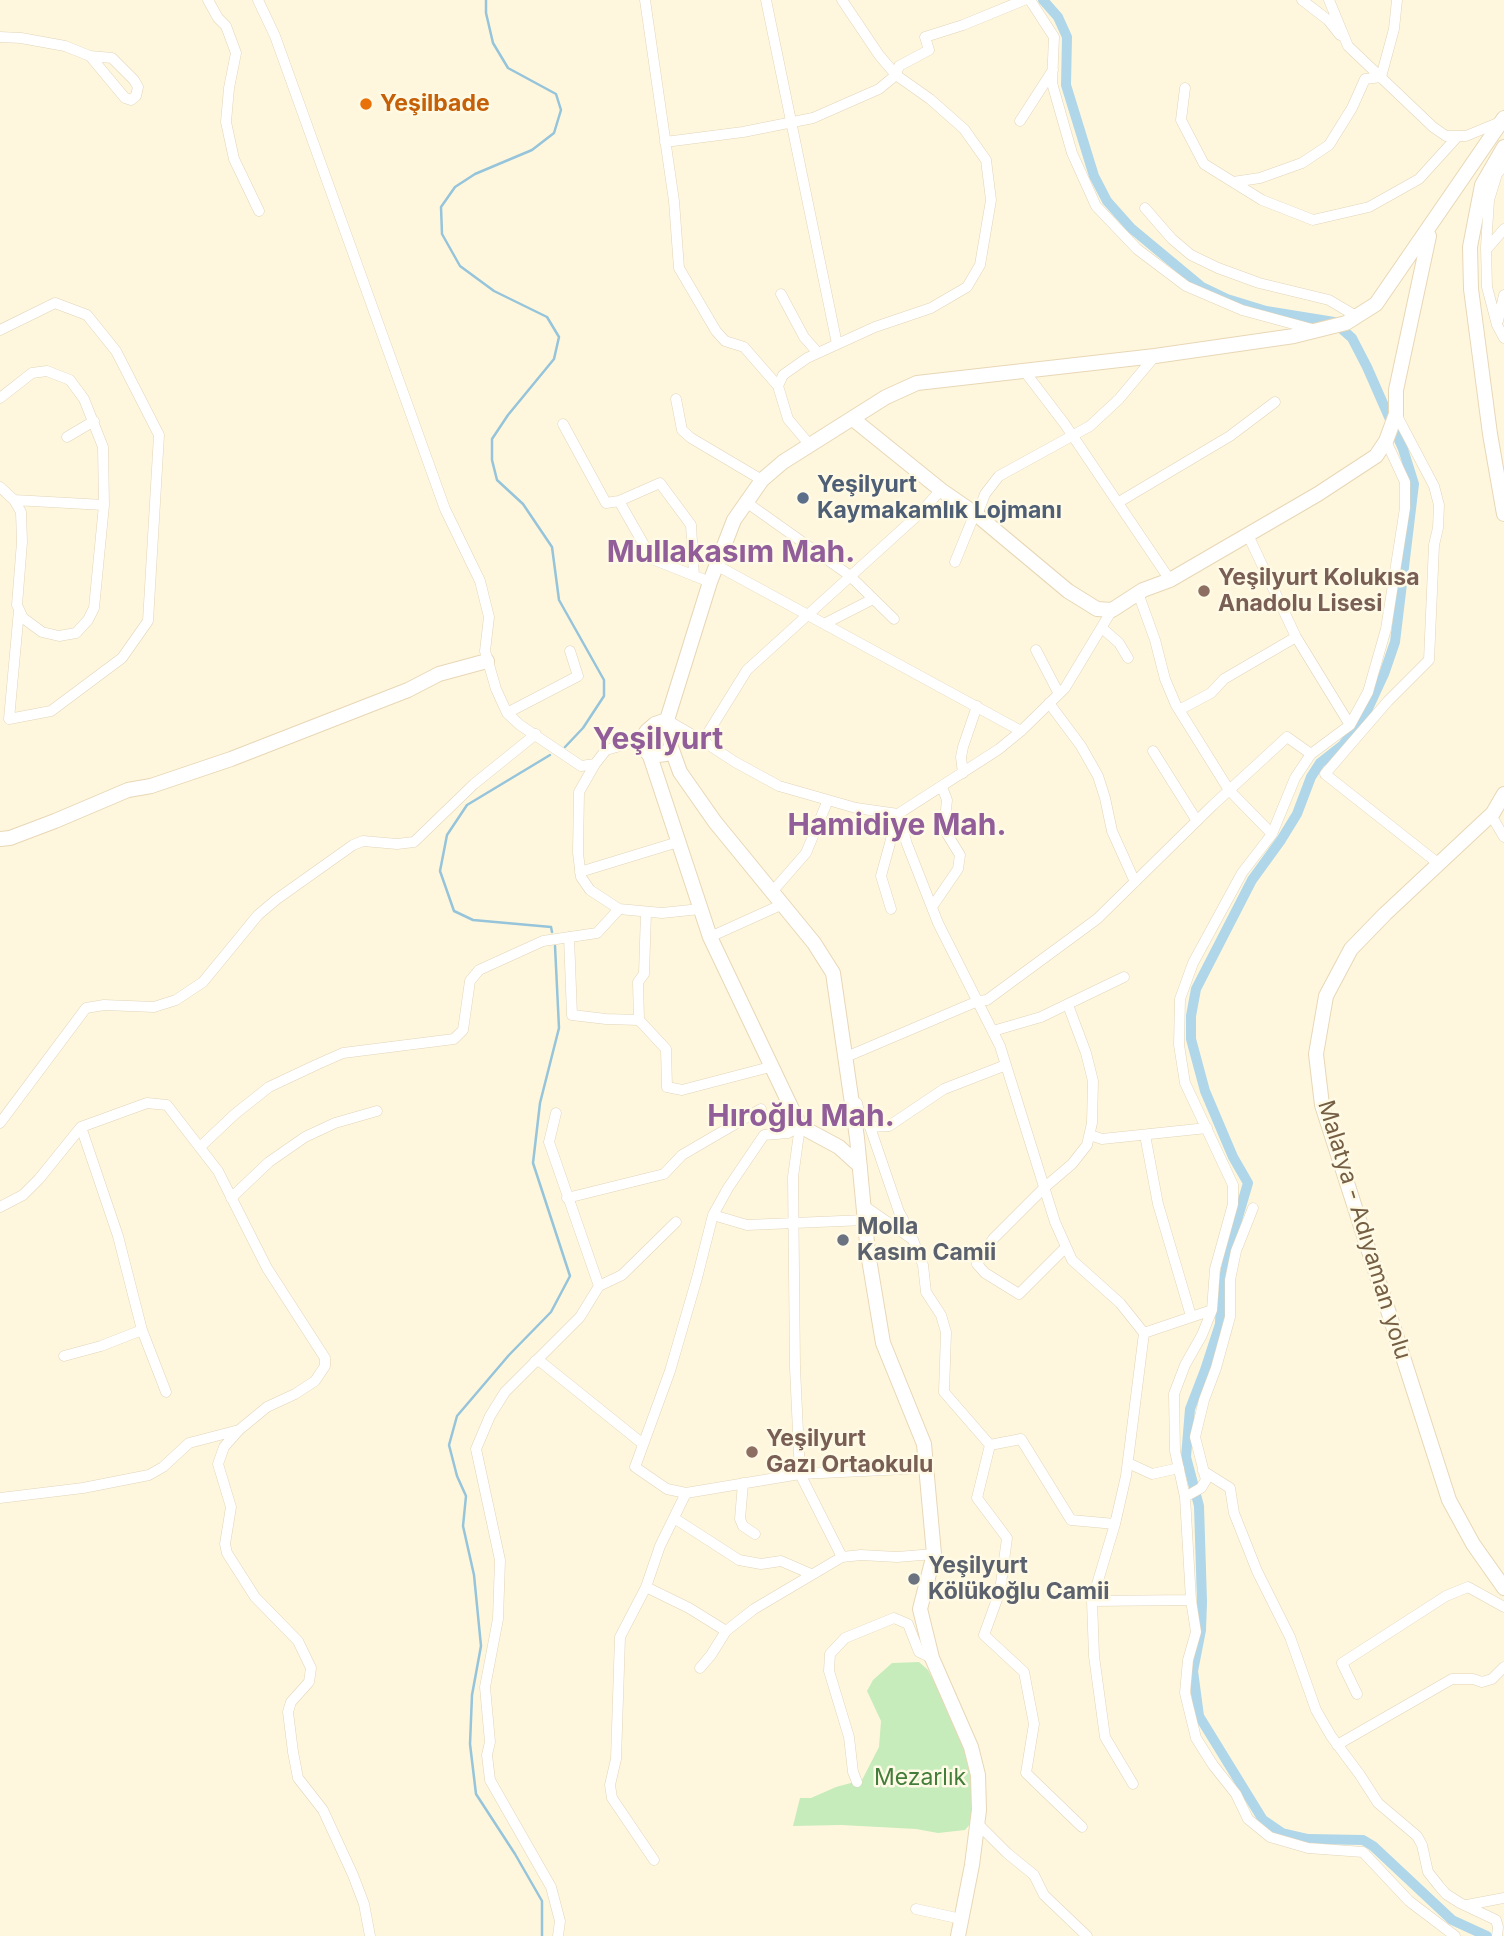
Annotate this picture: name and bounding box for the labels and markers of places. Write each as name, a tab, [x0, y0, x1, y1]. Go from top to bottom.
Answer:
place label: Yeşilbade	[380, 90, 490, 118]
marker: Yeşilbade	[358, 96, 374, 112]
place label: Yeşilyurt Kaymakamlık Lojmanı	[817, 471, 1062, 525]
marker: Yeşilyurt Kaymakamlık Lojmanı	[795, 490, 811, 506]
place label: Yeşilyurt Kolukısa Anadolu Lisesi	[1218, 564, 1420, 618]
marker: Yeşilyurt Kolukısa Anadolu Lisesi	[1196, 583, 1212, 599]
place label: Molla Kasım Camii	[857, 1213, 996, 1267]
marker: Molla Kasım Camii	[835, 1232, 851, 1248]
place label: Yeşilyurt Gazı Ortaokulu	[766, 1425, 933, 1479]
marker: Yeşilyurt Gazı Ortaokulu	[744, 1444, 760, 1460]
place label: Yeşilyurt Kölükoğlu Camii	[928, 1552, 1110, 1606]
marker: Yeşilyurt Kölükoğlu Camii	[906, 1571, 922, 1587]

